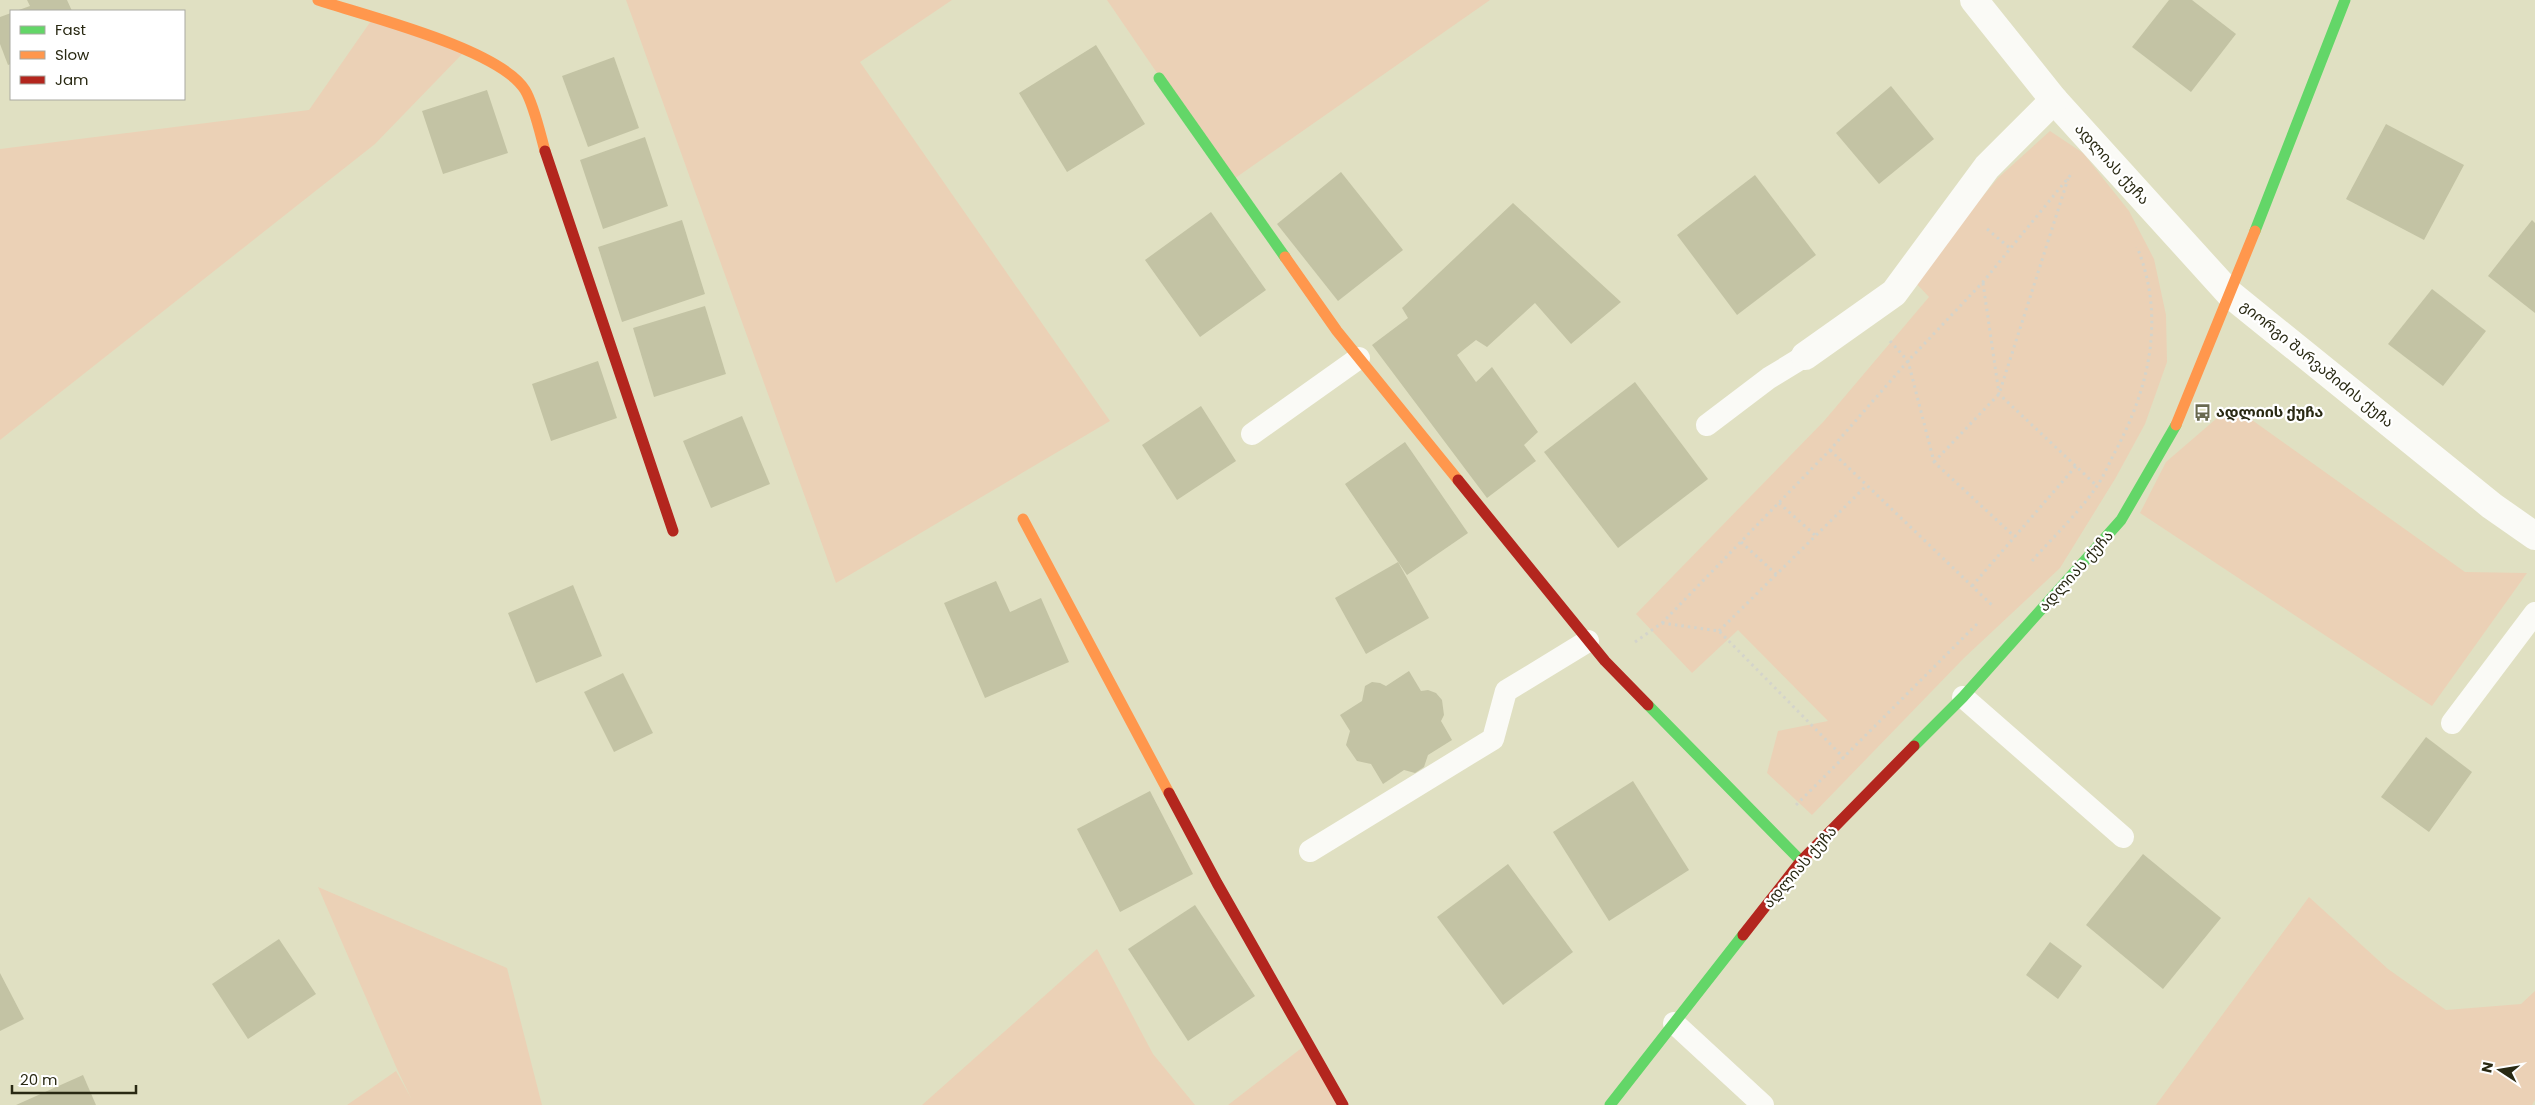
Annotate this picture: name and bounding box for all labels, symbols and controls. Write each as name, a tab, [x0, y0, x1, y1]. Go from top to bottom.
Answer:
legend	[10, 10, 185, 100]
text: Fast	[55, 19, 86, 40]
text: Slow	[55, 44, 90, 65]
text: Jam	[55, 69, 89, 90]
street label: ადლიას ქუჩა	[2070, 118, 2155, 209]
street label: გიორგი შარვაშიძის ქუჩა	[2236, 295, 2398, 432]
place label: ადლიის ქუჩა	[2216, 401, 2324, 422]
bus stop icon: ადლიის ქუჩა	[2192, 402, 2212, 422]
street label: ადლიას ქუჩა	[2033, 525, 2118, 616]
street label: ადლიას ქუჩა	[1758, 821, 1841, 912]
north arrow	[2475, 1045, 2525, 1095]
text: N	[2476, 1060, 2498, 1075]
scale bar	[12, 1062, 136, 1094]
text: 20 m	[20, 1069, 58, 1090]

